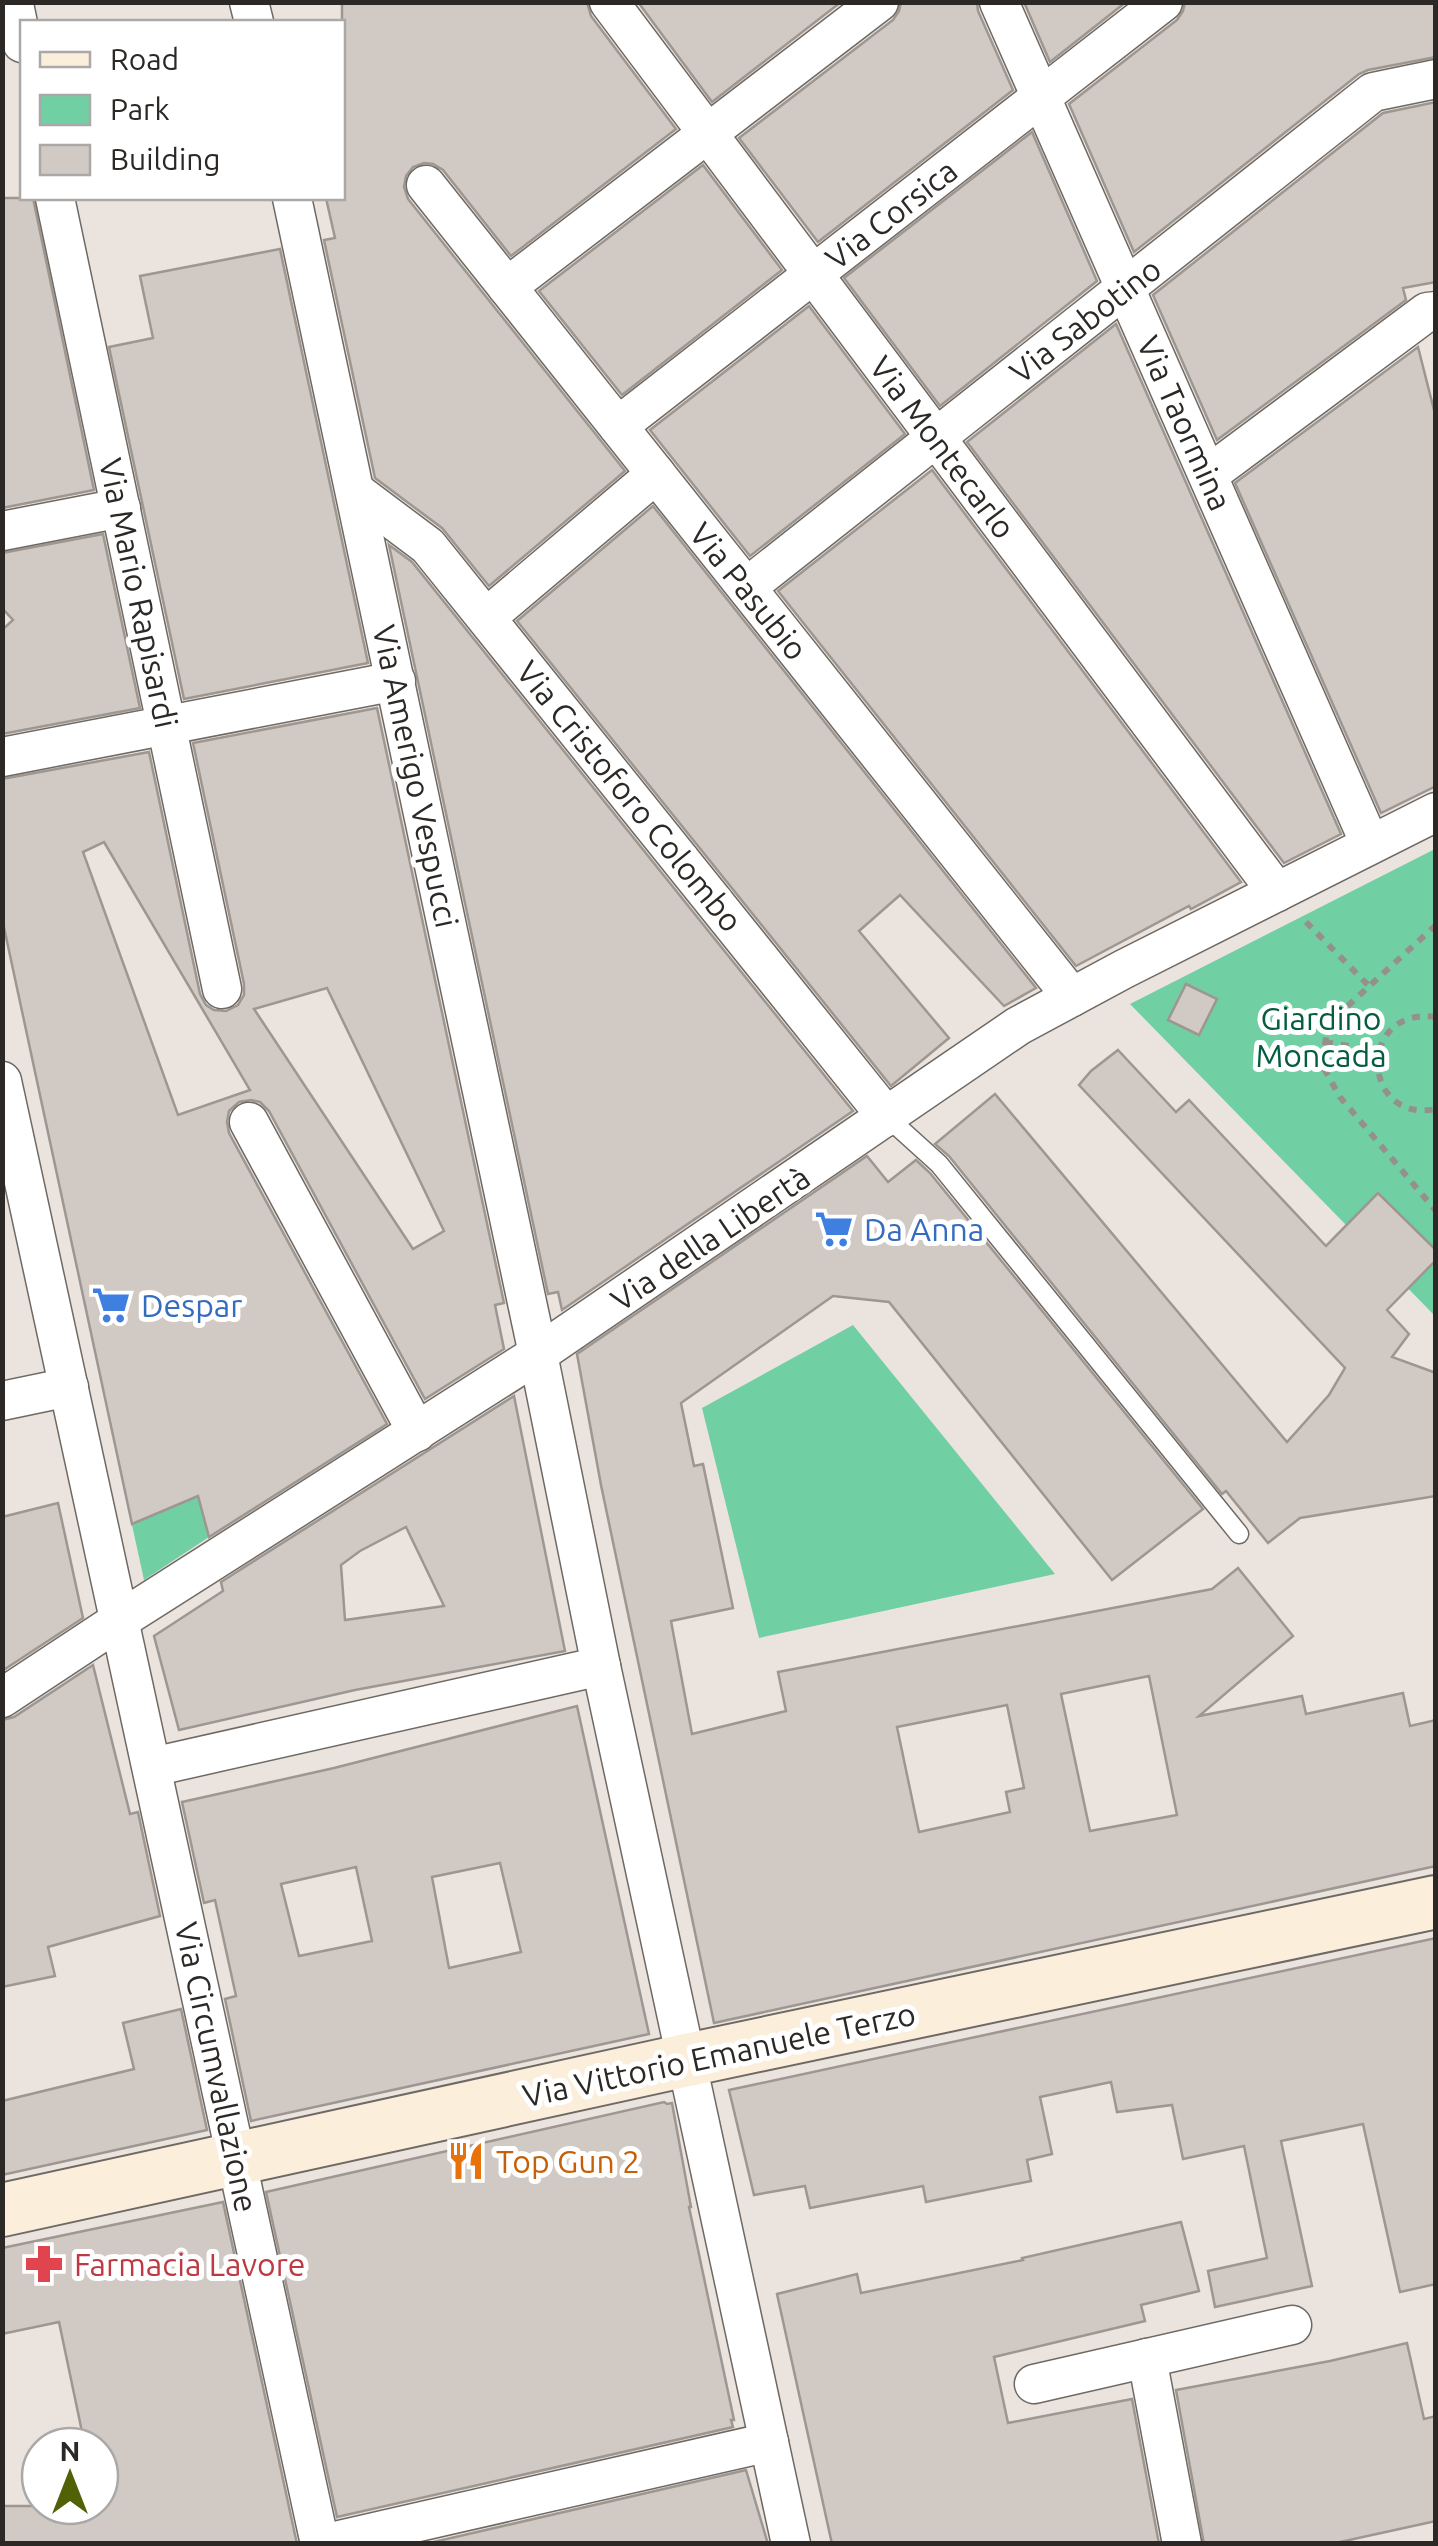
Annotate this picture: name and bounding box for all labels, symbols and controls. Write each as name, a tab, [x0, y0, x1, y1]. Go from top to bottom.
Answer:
legend	[20, 20, 345, 200]
text: Road	[110, 42, 179, 76]
text: Park	[110, 92, 170, 126]
text: Building	[110, 142, 221, 176]
street label: Via Corsica	[818, 152, 964, 276]
street label: Via Sabotino	[1003, 250, 1167, 390]
street label: Via Taormina	[1131, 330, 1239, 516]
street label: Via Montecarlo	[863, 349, 1023, 545]
street label: Via Mario Rapisardi	[93, 455, 185, 731]
street label: Via Pasubio	[683, 515, 815, 667]
street label: Via Amerigo Vespucci	[366, 621, 466, 931]
street label: Via Cristoforo Colombo	[510, 654, 750, 938]
park label: Giardino Moncada	[1255, 1000, 1387, 1073]
street label: Via della Libertà	[604, 1158, 816, 1318]
supermarket icon: Da Anna	[813, 1208, 855, 1250]
place label: Da Anna	[864, 1211, 984, 1247]
supermarket icon: Despar	[90, 1284, 132, 1326]
place label: Despar	[141, 1287, 242, 1323]
street label: Via Circumvallazione	[169, 1919, 265, 2215]
street label: Via Vittorio Emanuele Terzo	[519, 1995, 919, 2113]
restaurant icon: Top Gun 2	[445, 2140, 487, 2182]
place label: Top Gun 2	[496, 2143, 640, 2179]
pharmacy icon: Farmacia Lavore	[23, 2243, 65, 2285]
place label: Farmacia Lavore	[74, 2246, 305, 2282]
north arrow	[20, 2426, 120, 2526]
text: N	[60, 2435, 80, 2466]

